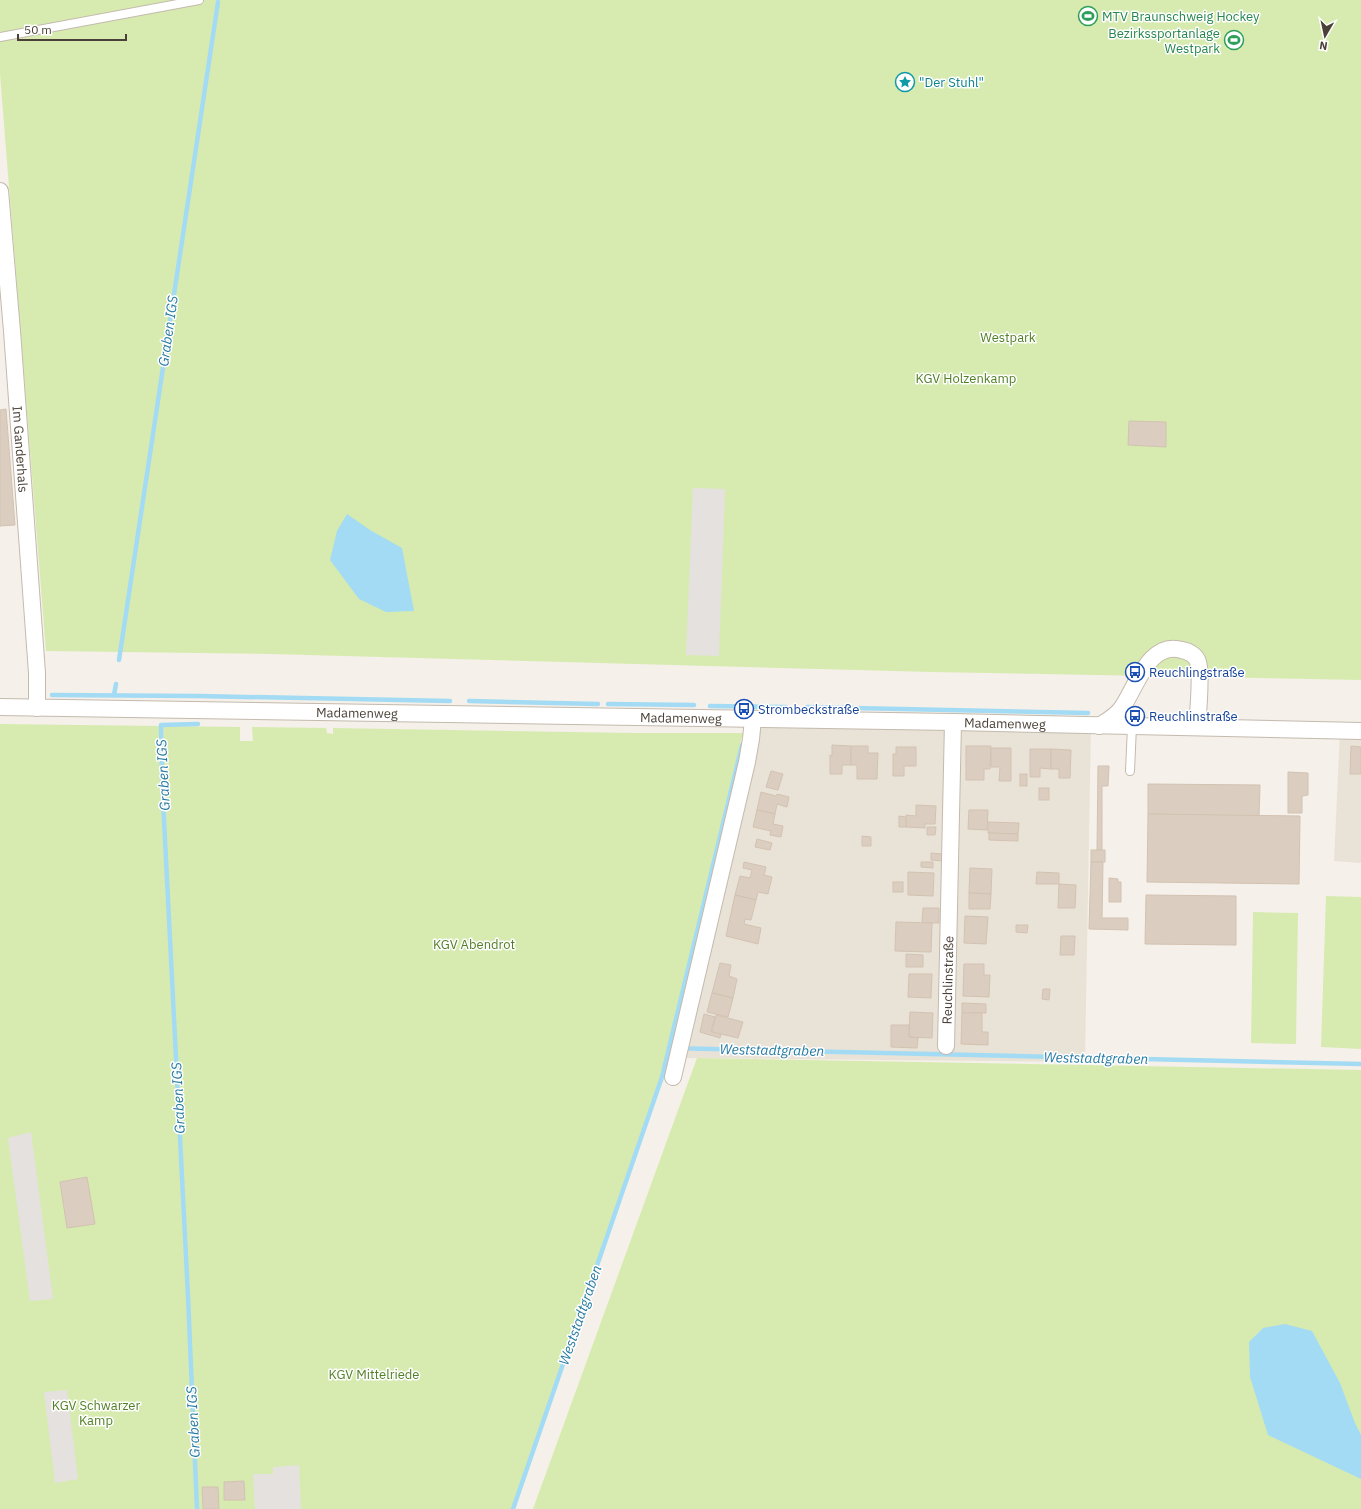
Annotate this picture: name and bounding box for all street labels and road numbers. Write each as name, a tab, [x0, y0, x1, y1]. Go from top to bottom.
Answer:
street label: Im Ganderhals	[9, 405, 32, 493]
street label: Madamenweg	[316, 703, 398, 722]
street label: Madamenweg	[640, 709, 722, 727]
street label: Madamenweg	[964, 714, 1046, 733]
street label: Reuchlinstraße	[938, 935, 957, 1025]

